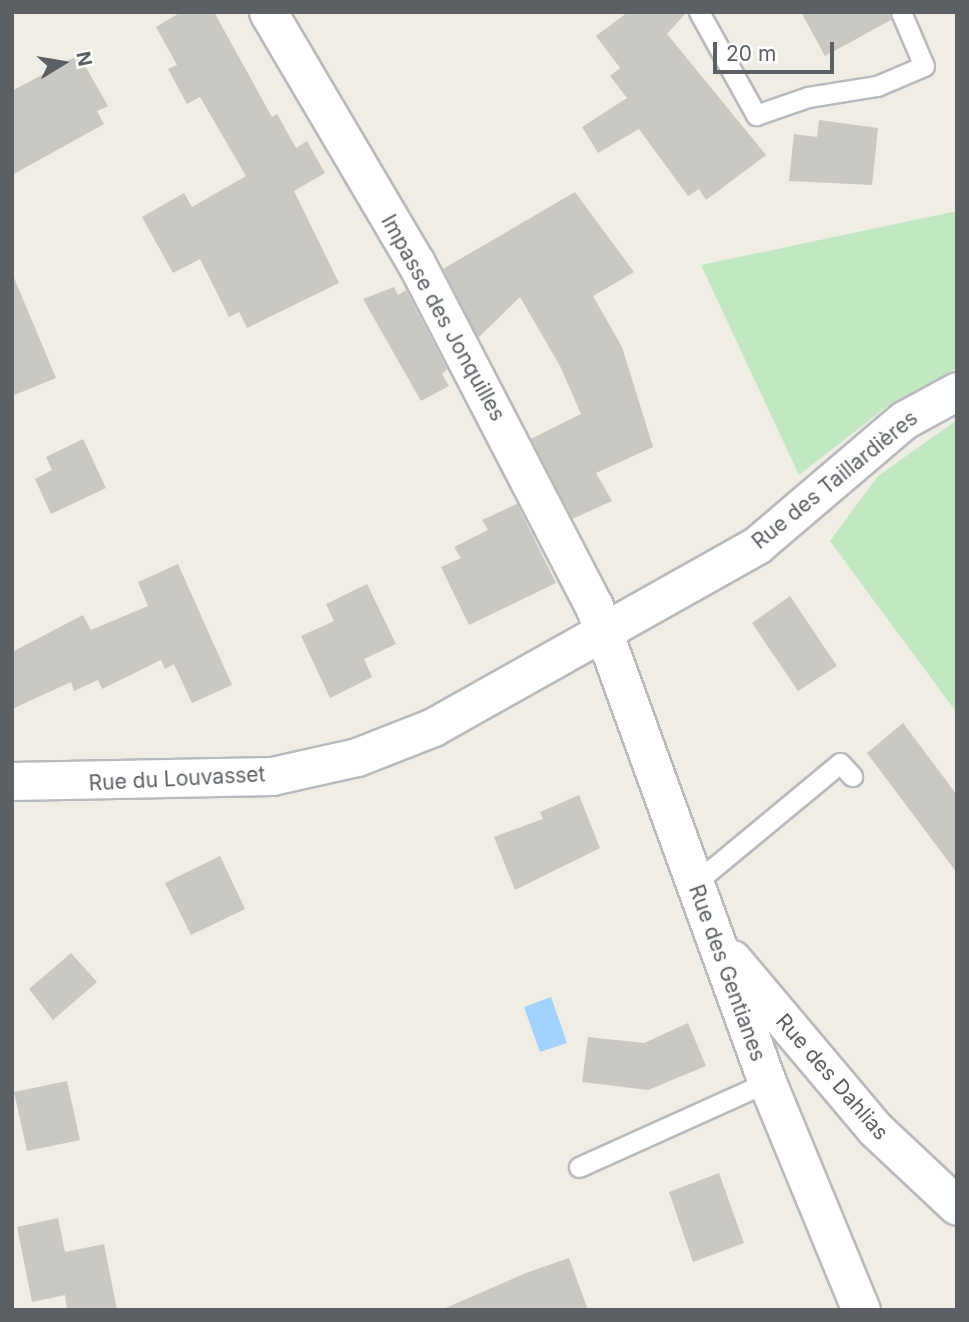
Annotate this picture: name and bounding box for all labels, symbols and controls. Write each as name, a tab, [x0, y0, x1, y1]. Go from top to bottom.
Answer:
north arrow	[28, 28, 98, 98]
scale bar	[717, 28, 838, 72]
text: 20 m	[726, 41, 776, 66]
text: N	[71, 50, 97, 68]
street label: Impasse des Jonquilles	[376, 210, 510, 426]
street label: Rue des Taillardières	[747, 405, 923, 555]
street label: Rue du Louvasset	[88, 762, 266, 796]
street label: Rue des Gentianes	[683, 881, 771, 1065]
street label: Rue des Dahlias	[770, 1009, 894, 1145]

